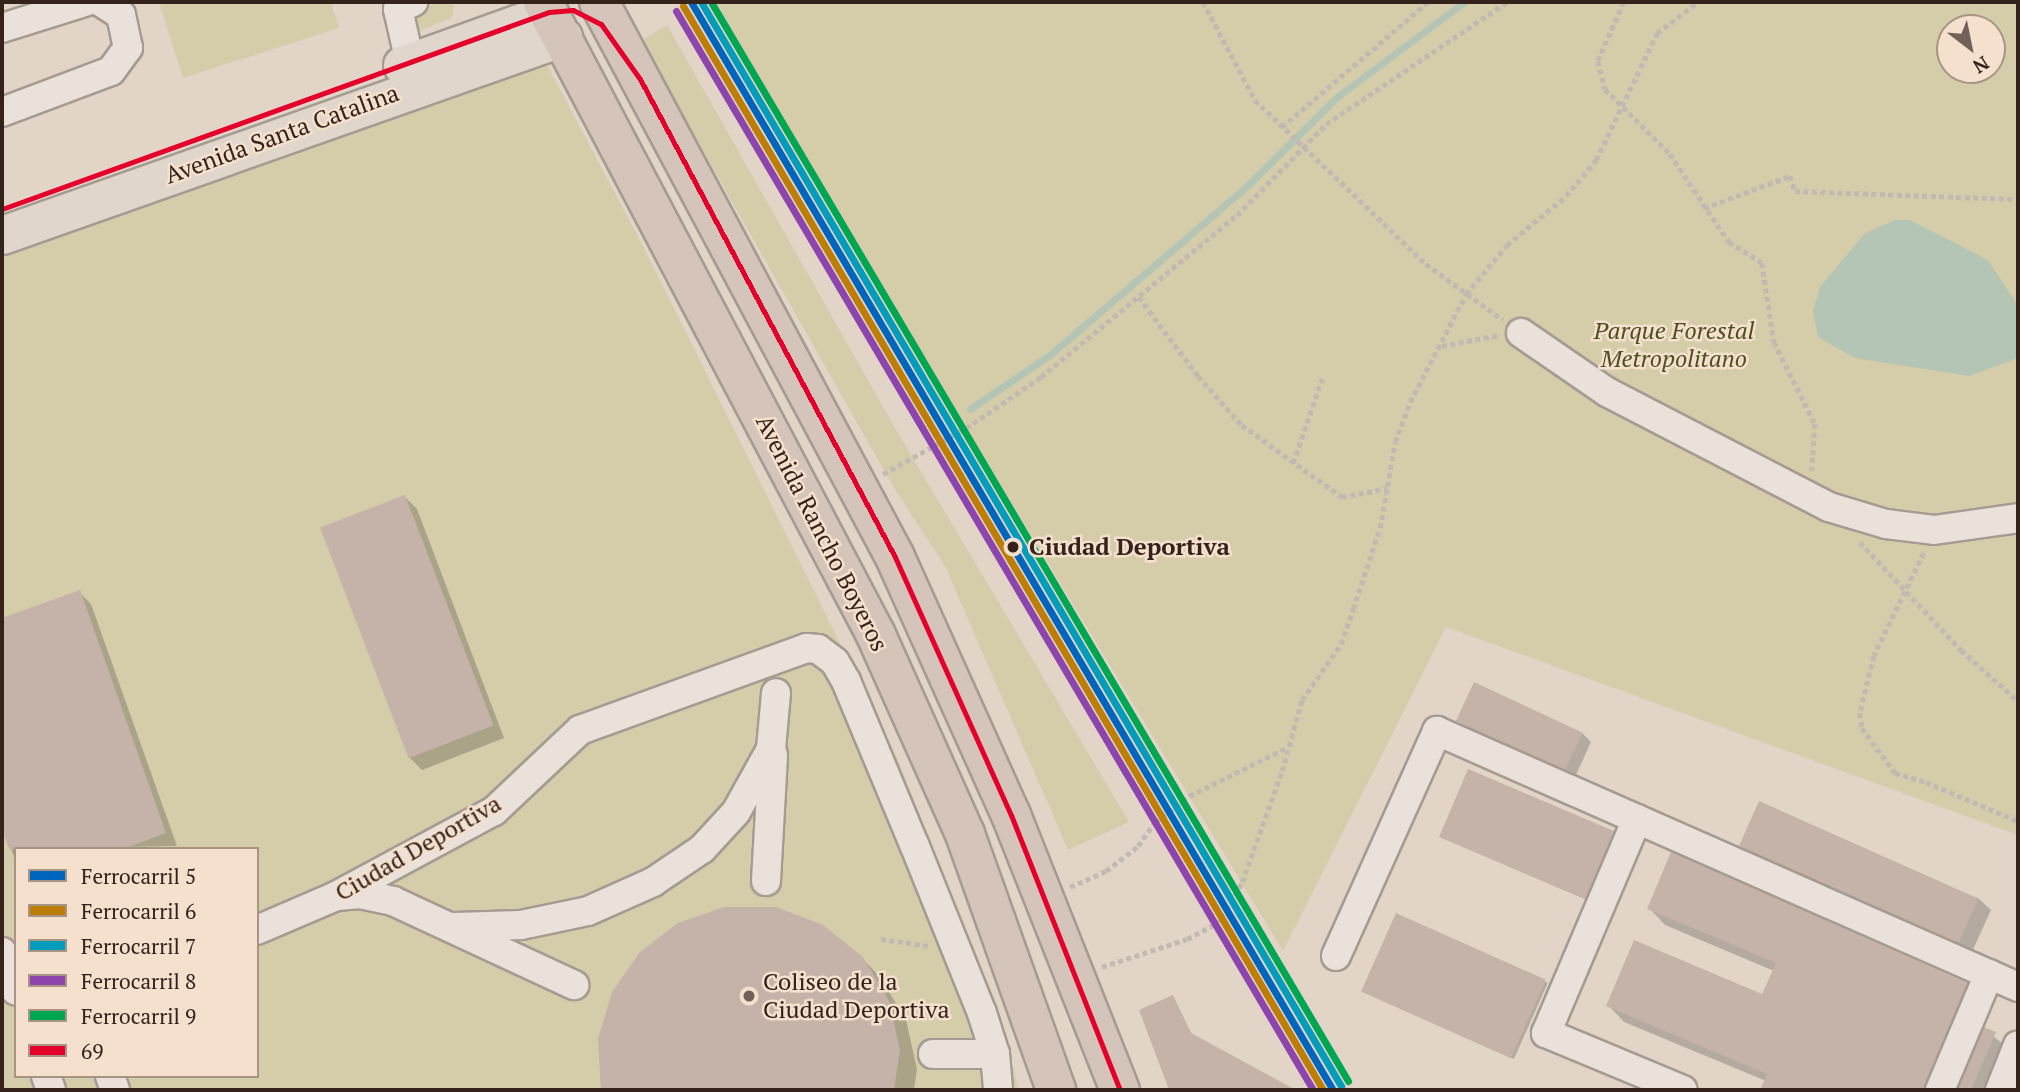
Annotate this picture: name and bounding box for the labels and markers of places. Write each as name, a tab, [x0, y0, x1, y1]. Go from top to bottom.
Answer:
place label: Ciudad Deportiva	[1029, 533, 1230, 561]
marker: Ciudad Deportiva	[1003, 537, 1023, 557]
place label: Coliseo de la Ciudad Deportiva	[763, 968, 950, 1024]
marker: Coliseo de la Ciudad Deportiva	[741, 988, 757, 1004]

